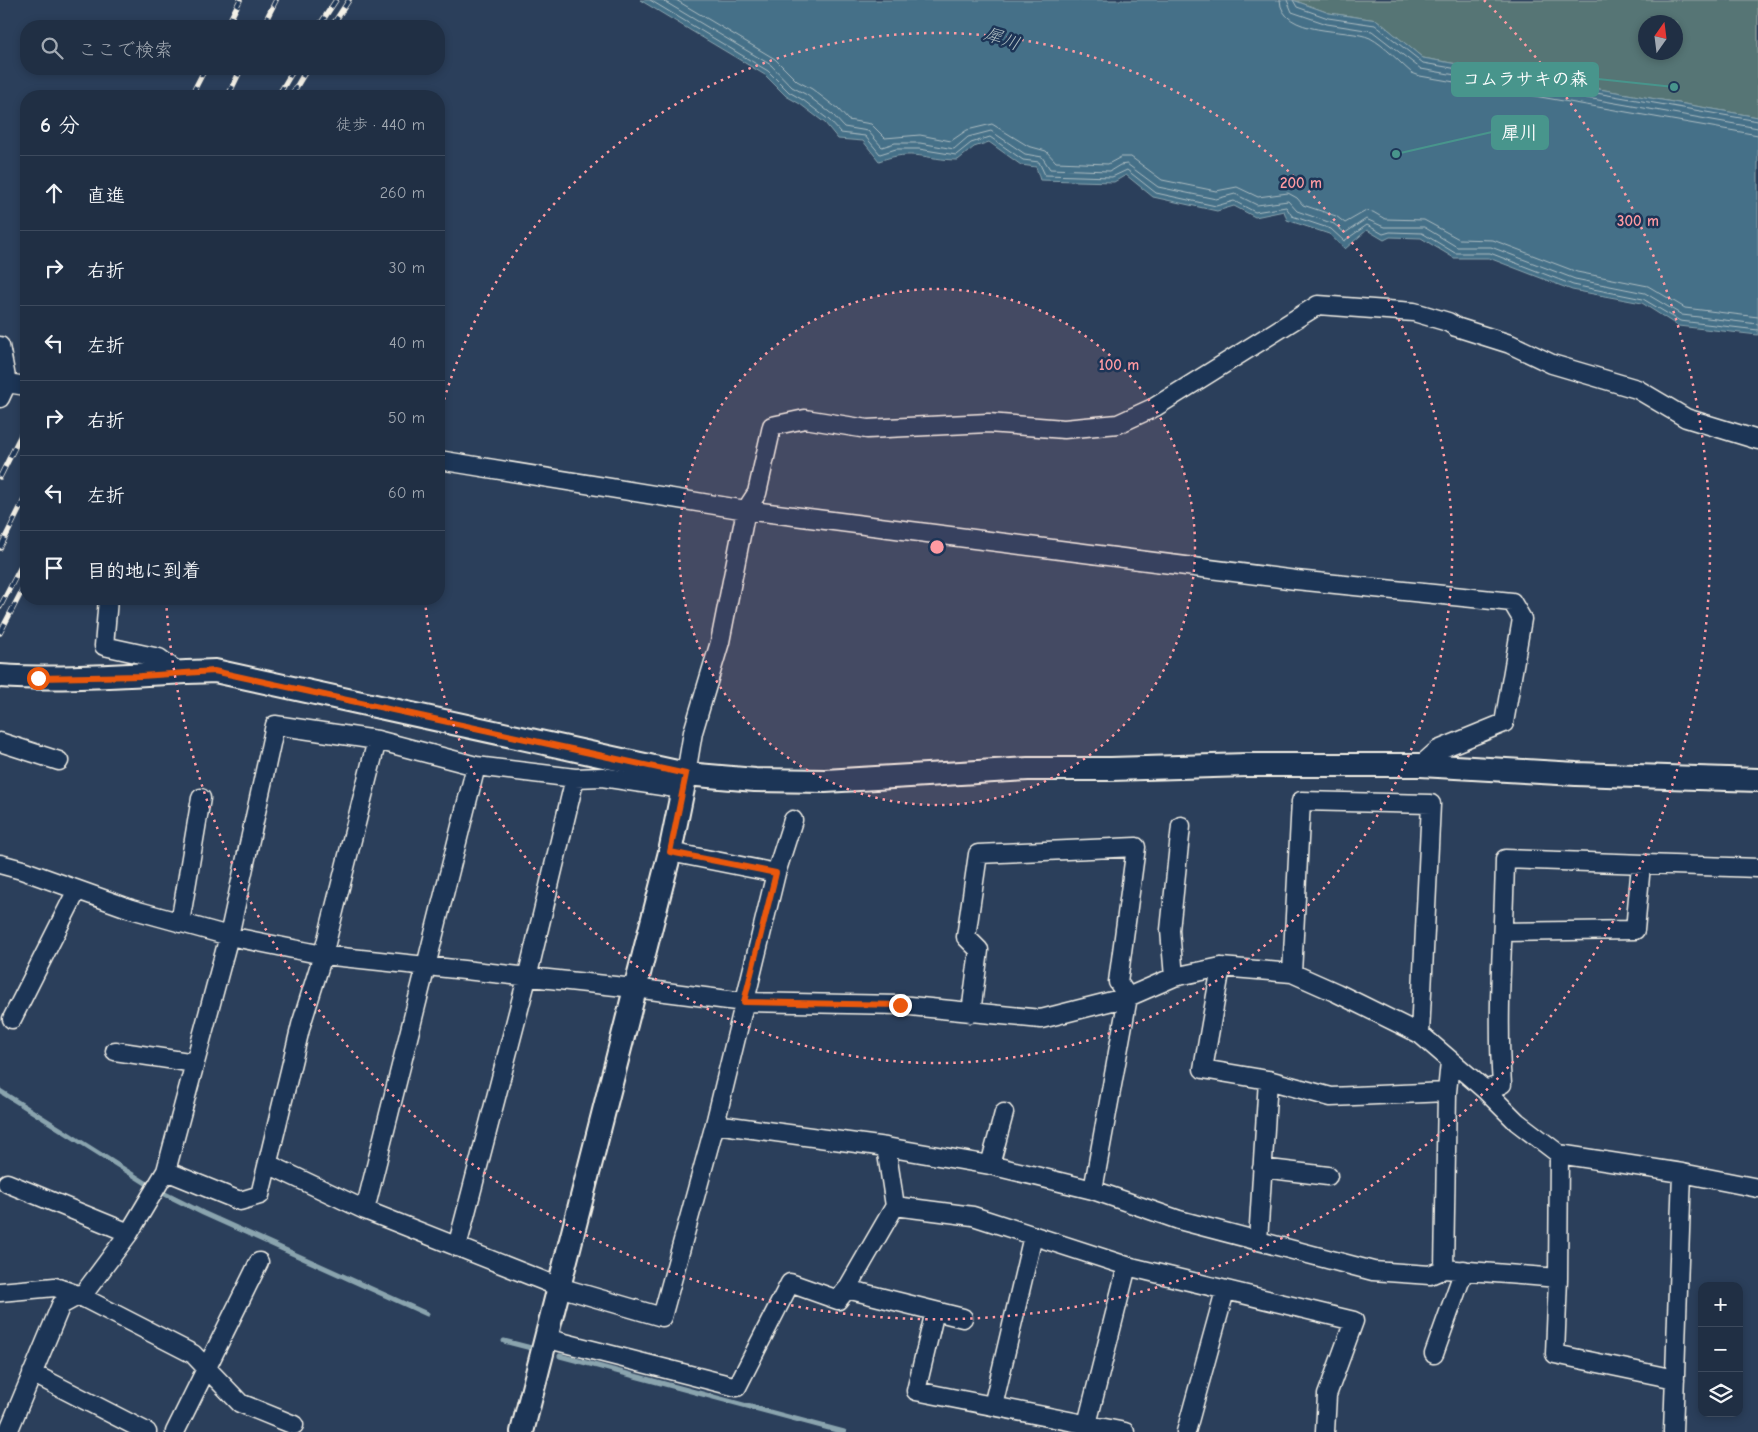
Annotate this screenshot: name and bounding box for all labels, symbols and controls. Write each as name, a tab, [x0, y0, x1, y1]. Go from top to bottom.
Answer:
north arrow	[1638, 15, 1683, 60]
search box	[20, 20, 445, 75]
water label: 犀川	[982, 23, 1022, 55]
icon: search	[38, 34, 66, 62]
text: ここで検索	[78, 39, 173, 61]
callout: コムラサキの森	[1452, 63, 1598, 96]
text: コムラサキの森	[1462, 69, 1588, 90]
text: 6 分	[40, 113, 79, 137]
text: 徒歩 · 440 m	[336, 116, 425, 134]
callout: 犀川	[1492, 116, 1548, 149]
text: 犀川	[1501, 123, 1538, 144]
text: 200 m	[1280, 174, 1322, 192]
icon: ahead	[40, 179, 68, 207]
text: 260 m	[380, 184, 425, 202]
text: 直進	[87, 185, 125, 207]
text: 300 m	[1617, 212, 1659, 230]
icon: right	[40, 254, 68, 282]
text: 30 m	[389, 259, 425, 277]
text: 右折	[87, 260, 125, 282]
icon: left	[40, 329, 68, 357]
text: 40 m	[389, 334, 425, 352]
text: 左折	[87, 335, 125, 357]
text: 100 m	[1099, 356, 1139, 374]
icon: right	[40, 404, 68, 432]
text: 50 m	[388, 409, 425, 427]
text: 右折	[87, 410, 125, 432]
icon: left	[40, 479, 68, 507]
text: 60 m	[388, 484, 425, 502]
text: 左折	[87, 485, 125, 507]
centre of rings	[928, 538, 946, 556]
icon: arrive	[40, 554, 68, 582]
text: 目的地に到着	[87, 560, 201, 582]
route start	[27, 667, 50, 690]
route end	[889, 994, 912, 1017]
map controls	[1698, 1282, 1743, 1417]
button: +	[1698, 1282, 1743, 1327]
button: −	[1698, 1327, 1743, 1372]
button: layers	[1698, 1372, 1743, 1417]

